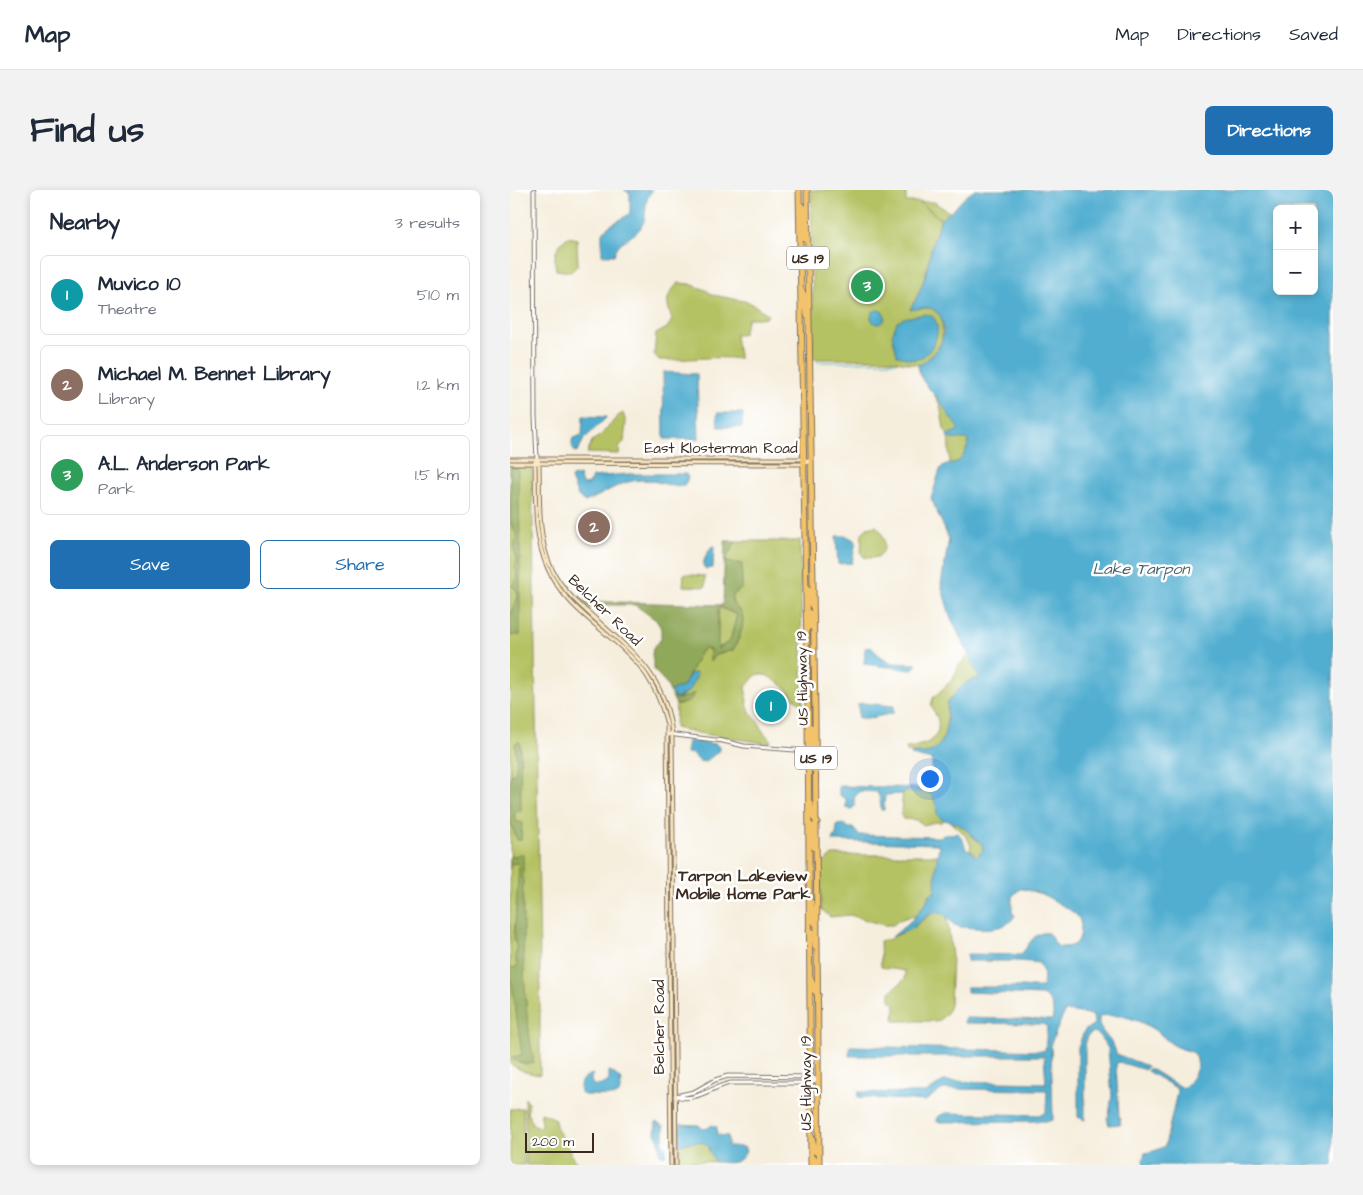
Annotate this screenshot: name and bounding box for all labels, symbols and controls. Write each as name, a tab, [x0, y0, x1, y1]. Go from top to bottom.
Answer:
text: Map	[25, 18, 70, 52]
text: Map	[1115, 22, 1149, 47]
text: Directions	[1177, 22, 1261, 47]
text: Saved	[1289, 22, 1338, 47]
text: Find us	[30, 106, 144, 155]
button: Directions	[1205, 106, 1333, 155]
map controls	[1273, 205, 1318, 295]
button: +	[1273, 205, 1318, 250]
text: Nearby	[50, 208, 120, 237]
text: 3 results	[395, 212, 460, 234]
road number: US 19	[787, 246, 829, 270]
button: −	[1273, 250, 1318, 295]
pin: 3	[851, 267, 883, 305]
text: Muvico 10	[98, 271, 181, 298]
text: 1	[66, 284, 68, 306]
text: 510 m	[417, 284, 459, 306]
text: Theatre	[98, 298, 157, 320]
text: Michael M. Bennet Library	[98, 361, 331, 388]
text: 2	[62, 374, 72, 396]
text: 1.2 km	[417, 374, 459, 396]
text: Library	[98, 388, 155, 410]
street label: East Klosterman Road	[644, 438, 798, 459]
text: A.L. Anderson Park	[98, 451, 270, 478]
text: 3	[63, 464, 71, 486]
text: 1.5 km	[415, 464, 459, 486]
text: Park	[98, 478, 135, 500]
pin: 2	[578, 508, 610, 546]
button: Save	[50, 540, 250, 589]
button: Share	[260, 540, 460, 589]
water label: Lake Tarpon	[1093, 558, 1191, 580]
street label: Belcher Road	[563, 570, 646, 651]
street label: US Highway 19	[791, 630, 815, 726]
pin: 1	[755, 687, 787, 725]
road number: US 19	[795, 746, 837, 770]
your location	[917, 766, 943, 792]
district label: Tarpon Lakeview Mobile Home Park	[676, 865, 810, 905]
street label: Belcher Road	[649, 979, 670, 1074]
street label: US Highway 19	[796, 1035, 818, 1131]
scale bar	[525, 1130, 594, 1153]
text: 200 m	[532, 1132, 574, 1152]

